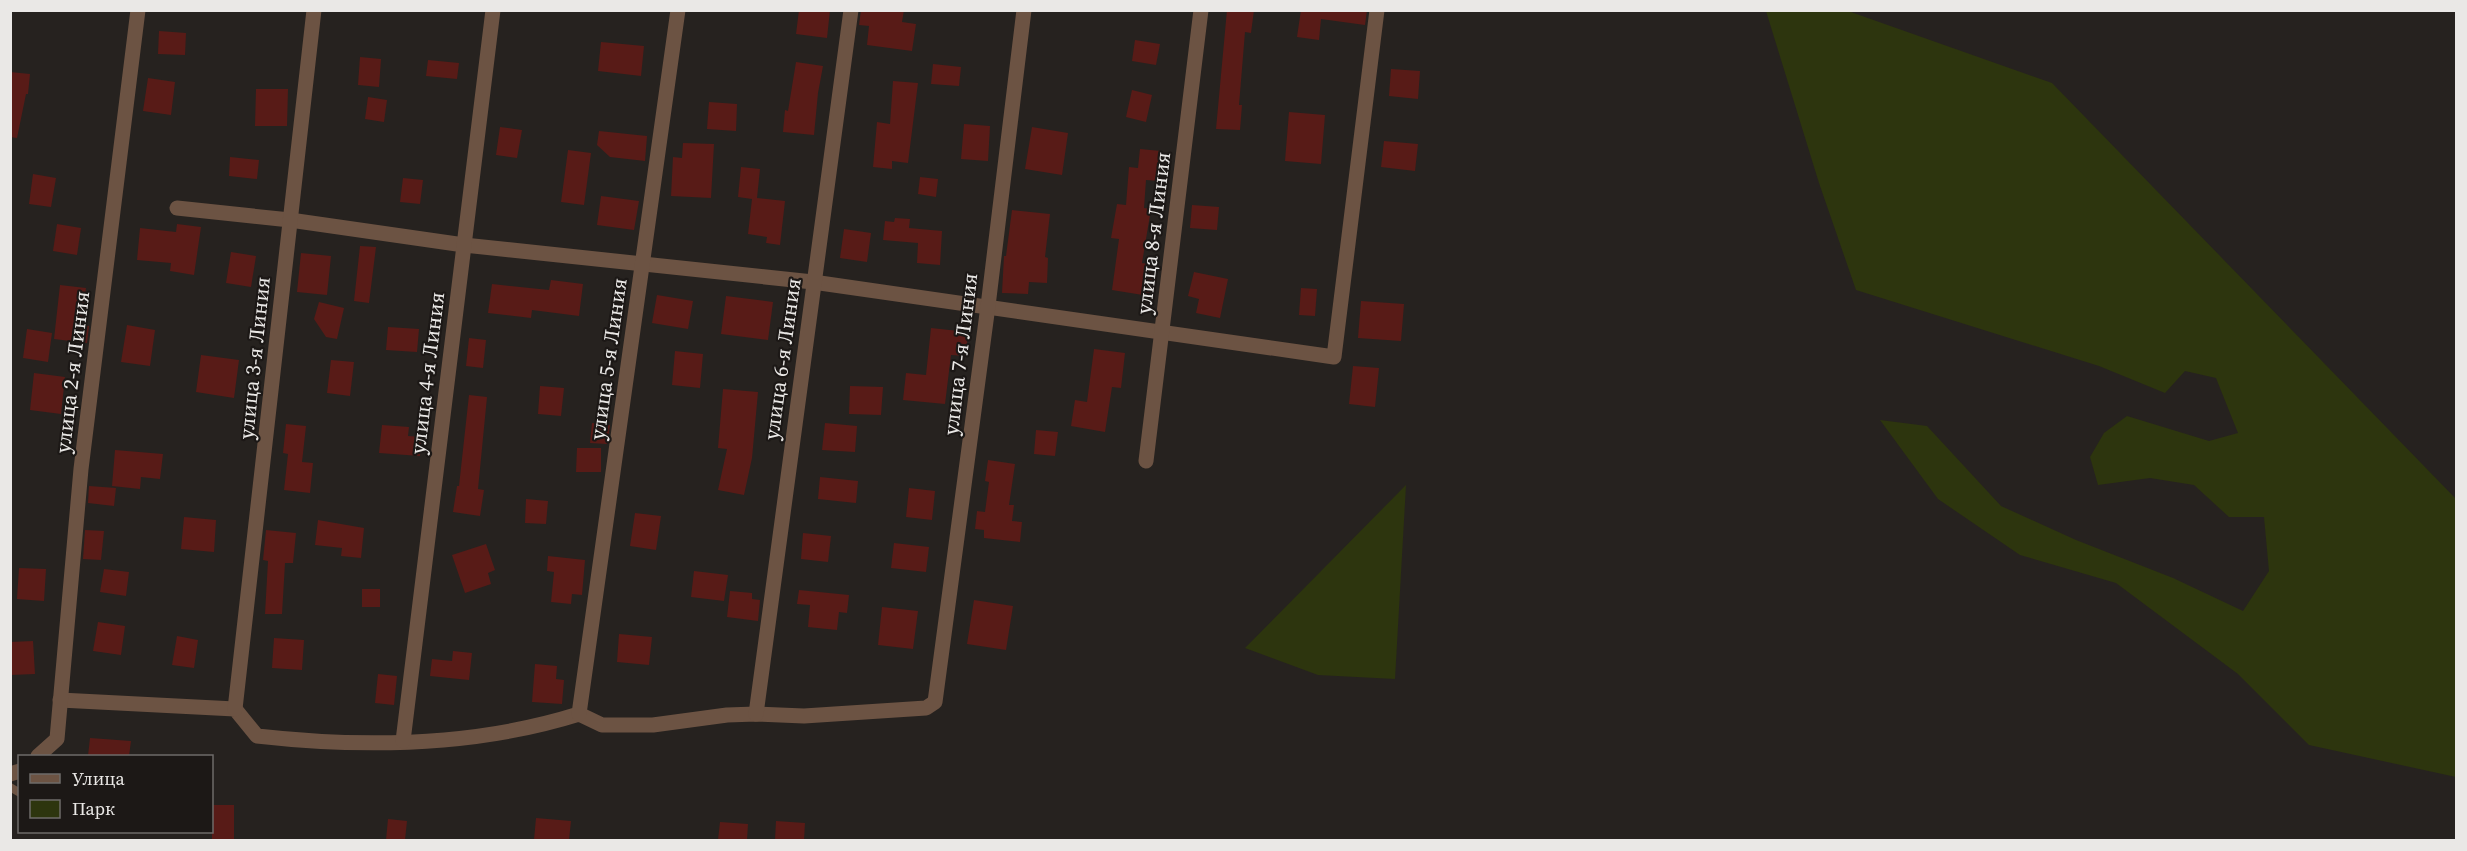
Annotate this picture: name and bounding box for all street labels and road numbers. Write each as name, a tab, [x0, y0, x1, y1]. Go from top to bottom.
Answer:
street label: улица 8-я Линия	[1129, 150, 1177, 316]
street label: улица 7-я Линия	[936, 271, 984, 437]
street label: улица 3-я Линия	[231, 275, 277, 441]
street label: улица 5-я Линия	[582, 276, 634, 442]
street label: улица 6-я Линия	[756, 276, 808, 442]
street label: улица 2-я Линия	[48, 289, 96, 455]
street label: улица 4-я Линия	[403, 290, 451, 456]

